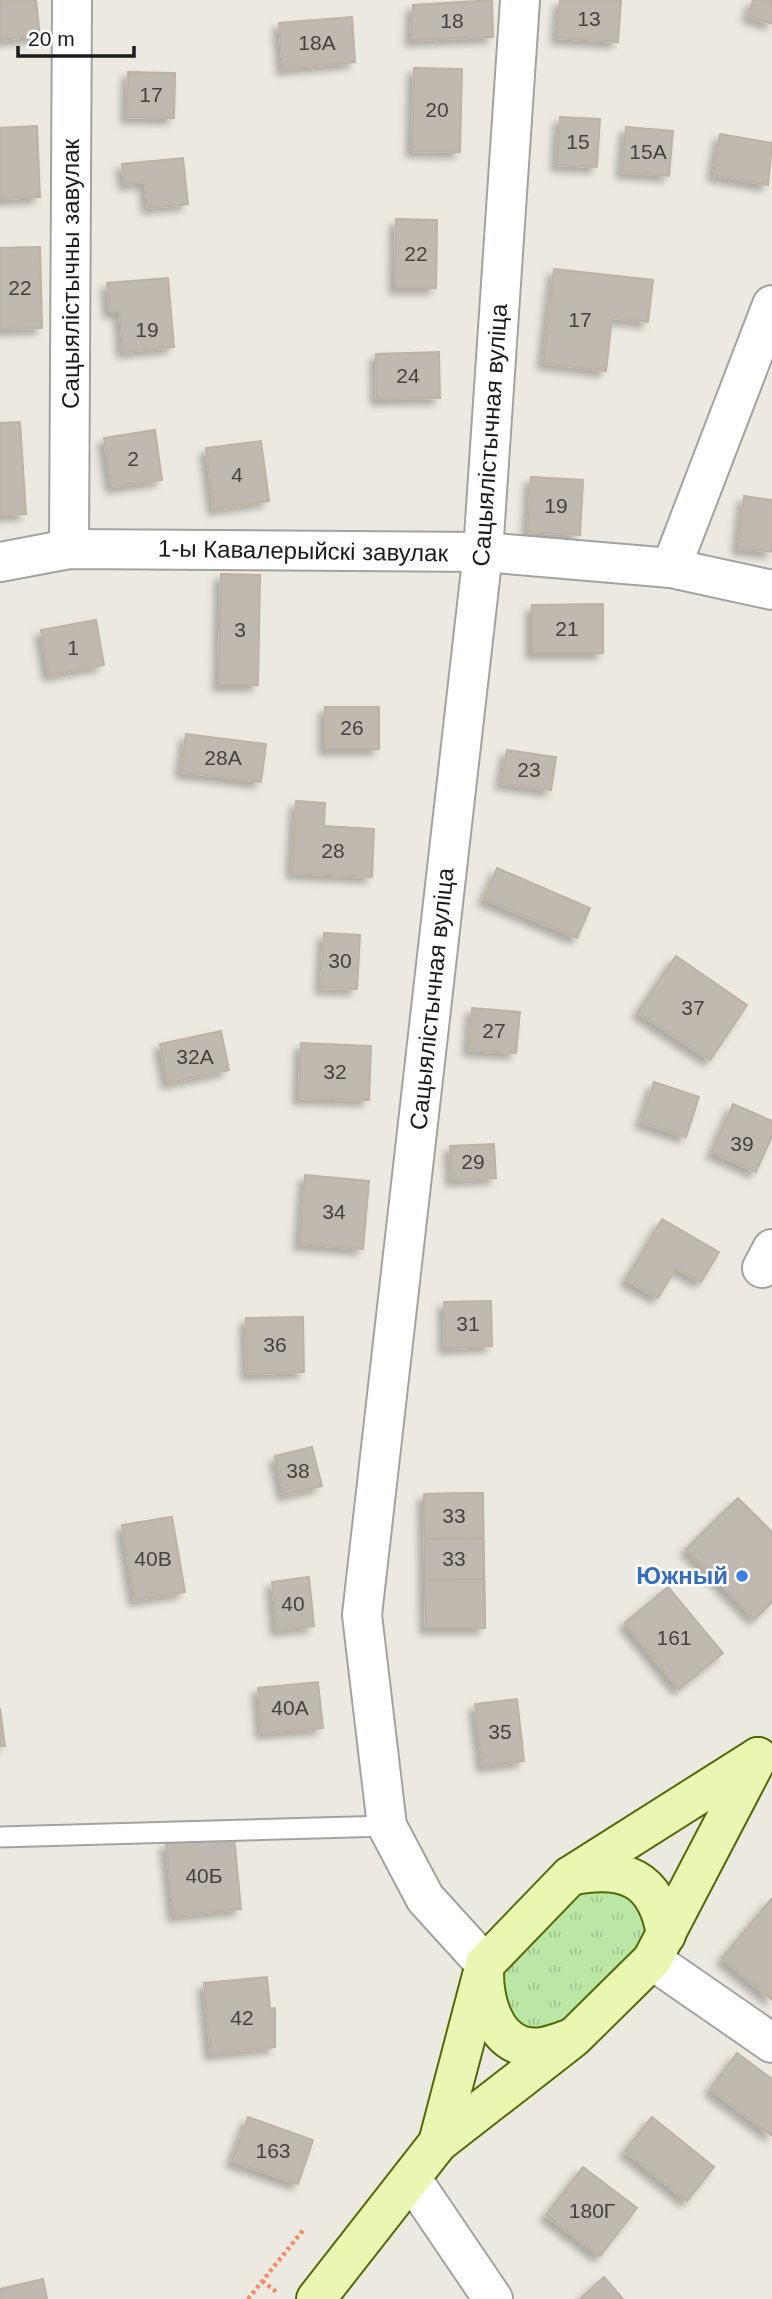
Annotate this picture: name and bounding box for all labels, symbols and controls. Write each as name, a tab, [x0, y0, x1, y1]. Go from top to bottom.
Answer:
house number: 13	[577, 7, 601, 30]
house number: 18	[440, 9, 464, 32]
scale bar	[18, 14, 133, 58]
text: 20 m	[28, 27, 75, 50]
house number: 18А	[298, 31, 336, 54]
house number: 17	[139, 83, 163, 106]
house number: 20	[425, 98, 449, 121]
house number: 15	[566, 130, 590, 153]
street label: Сацыялістычны завулак	[57, 138, 84, 409]
house number: 15А	[629, 140, 667, 163]
house number: 22	[404, 242, 428, 265]
house number: 22	[8, 276, 32, 299]
street label: Сацыялістычная вуліца	[467, 302, 512, 567]
house number: 17	[568, 308, 592, 331]
house number: 19	[135, 318, 159, 341]
house number: 24	[396, 364, 420, 387]
house number: 2	[127, 447, 139, 470]
house number: 4	[231, 463, 243, 486]
house number: 19	[544, 494, 568, 517]
street label: 1-ы Кавалерыйскі завулак	[158, 534, 449, 567]
house number: 21	[555, 617, 579, 640]
house number: 3	[234, 618, 246, 641]
house number: 1	[67, 636, 79, 659]
house number: 26	[340, 716, 364, 739]
house number: 28А	[204, 746, 242, 769]
house number: 23	[517, 758, 541, 781]
house number: 28	[321, 839, 345, 862]
street label: Сацыялістычная вуліца	[404, 866, 459, 1131]
house number: 30	[328, 949, 352, 972]
house number: 37	[681, 996, 705, 1019]
house number: 27	[482, 1019, 506, 1042]
house number: 32А	[176, 1045, 214, 1068]
house number: 32	[323, 1060, 347, 1083]
house number: 39	[730, 1132, 754, 1155]
house number: 29	[461, 1150, 485, 1173]
house number: 34	[322, 1200, 346, 1223]
house number: 31	[456, 1312, 480, 1335]
house number: 36	[263, 1333, 287, 1356]
house number: 38	[286, 1459, 310, 1482]
house number: 33	[442, 1504, 466, 1527]
house number: 40В	[134, 1547, 172, 1570]
house number: 33	[442, 1547, 466, 1570]
place label: Южный	[636, 1562, 728, 1589]
marker: Южный	[734, 1568, 750, 1584]
house number: 40	[281, 1592, 305, 1615]
house number: 161	[656, 1626, 692, 1649]
house number: 40А	[271, 1696, 309, 1719]
house number: 35	[488, 1720, 512, 1743]
house number: 40Б	[185, 1864, 223, 1887]
house number: 42	[230, 2006, 254, 2029]
house number: 163	[255, 2139, 291, 2162]
house number: 180Г	[569, 2199, 615, 2222]

